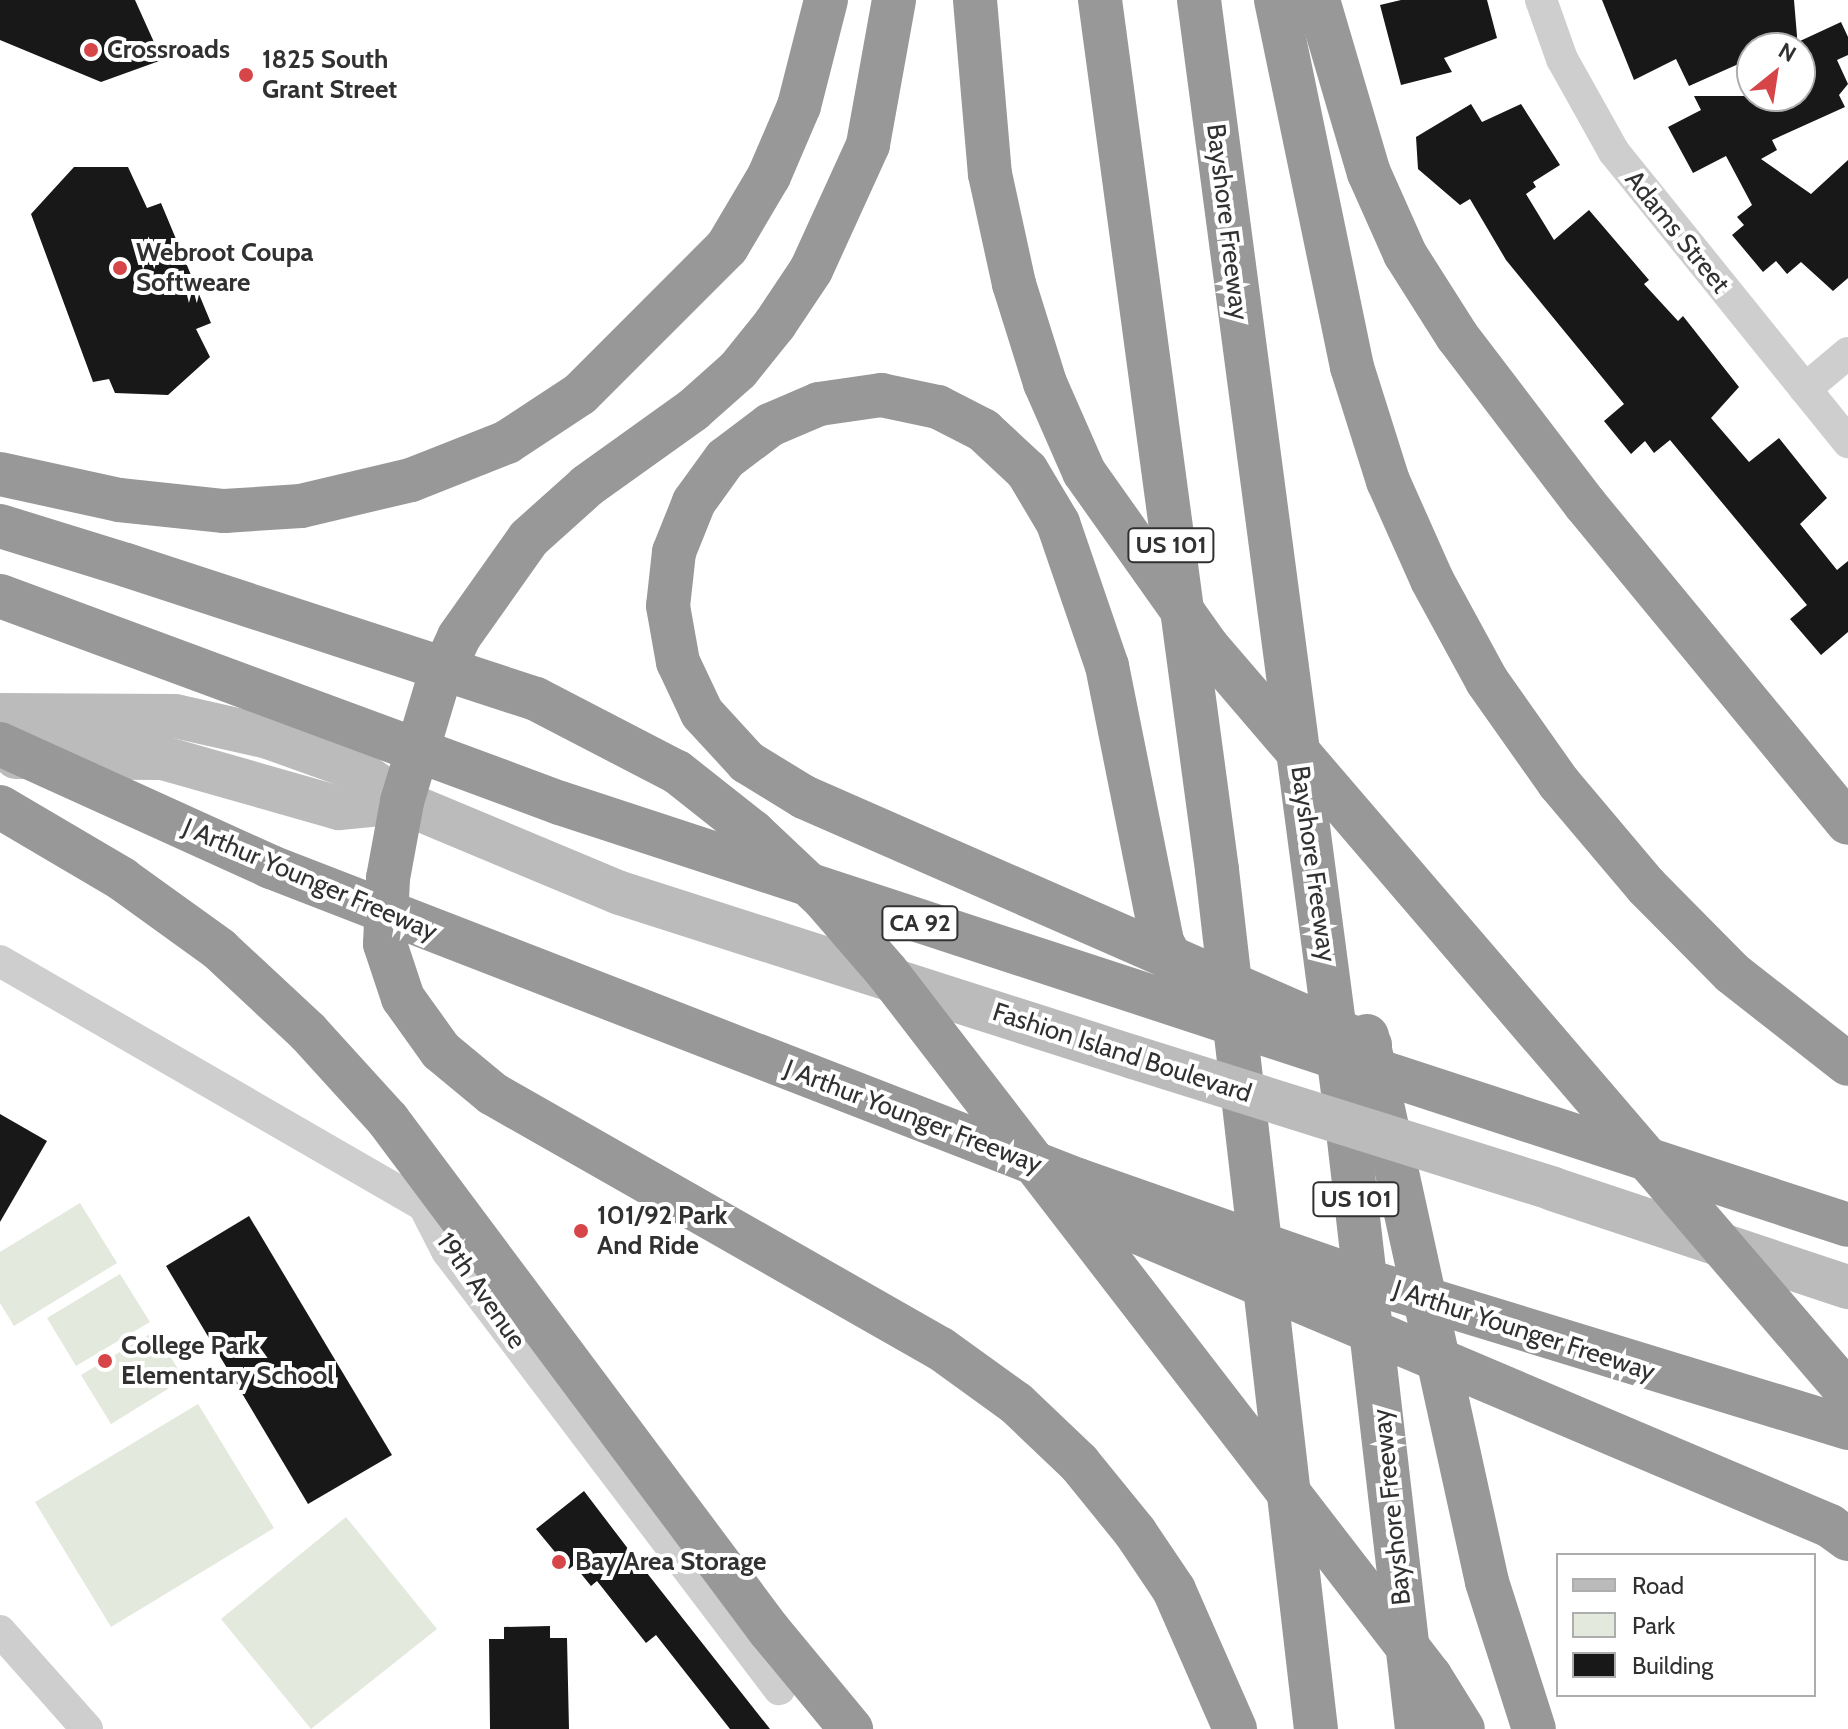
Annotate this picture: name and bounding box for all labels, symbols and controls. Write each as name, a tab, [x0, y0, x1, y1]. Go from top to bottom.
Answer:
north arrow	[1736, 32, 1816, 112]
place label: Crossroads	[107, 34, 230, 66]
text: N	[1774, 37, 1801, 68]
marker: Crossroads	[82, 41, 100, 59]
place label: 1825 South Grant Street	[262, 44, 397, 106]
marker: 1825 South Grant Street	[237, 66, 255, 84]
street label: Bayshore Freeway	[1199, 122, 1255, 322]
street label: Adams Street	[1618, 164, 1736, 300]
place label: Webroot Coupa Softweare	[136, 237, 313, 298]
marker: Webroot Coupa Softweare	[111, 259, 129, 277]
road number: US 101	[1127, 525, 1215, 565]
street label: Bayshore Freeway	[1284, 764, 1342, 964]
street label: J Arthur Younger Freeway	[178, 812, 442, 948]
road number: CA 92	[880, 903, 960, 943]
street label: Fashion Island Boulevard	[989, 996, 1255, 1110]
street label: J Arthur Younger Freeway	[780, 1053, 1046, 1181]
road number: US 101	[1312, 1179, 1400, 1219]
place label: 101/92 Park And Ride	[597, 1200, 727, 1262]
marker: 101/92 Park And Ride	[572, 1222, 590, 1240]
street label: 19th Avenue	[430, 1227, 532, 1355]
street label: J Arthur Younger Freeway	[1389, 1274, 1659, 1388]
place label: College Park Elementary School	[121, 1330, 334, 1392]
marker: College Park Elementary School	[96, 1352, 114, 1370]
street label: Bayshore Freeway	[1366, 1407, 1418, 1607]
place label: Bay Area Storage	[575, 1546, 766, 1578]
marker: Bay Area Storage	[550, 1553, 568, 1571]
legend	[1556, 1553, 1816, 1697]
text: Road	[1632, 1571, 1684, 1600]
text: Park	[1632, 1611, 1675, 1640]
text: Building	[1632, 1651, 1713, 1680]

